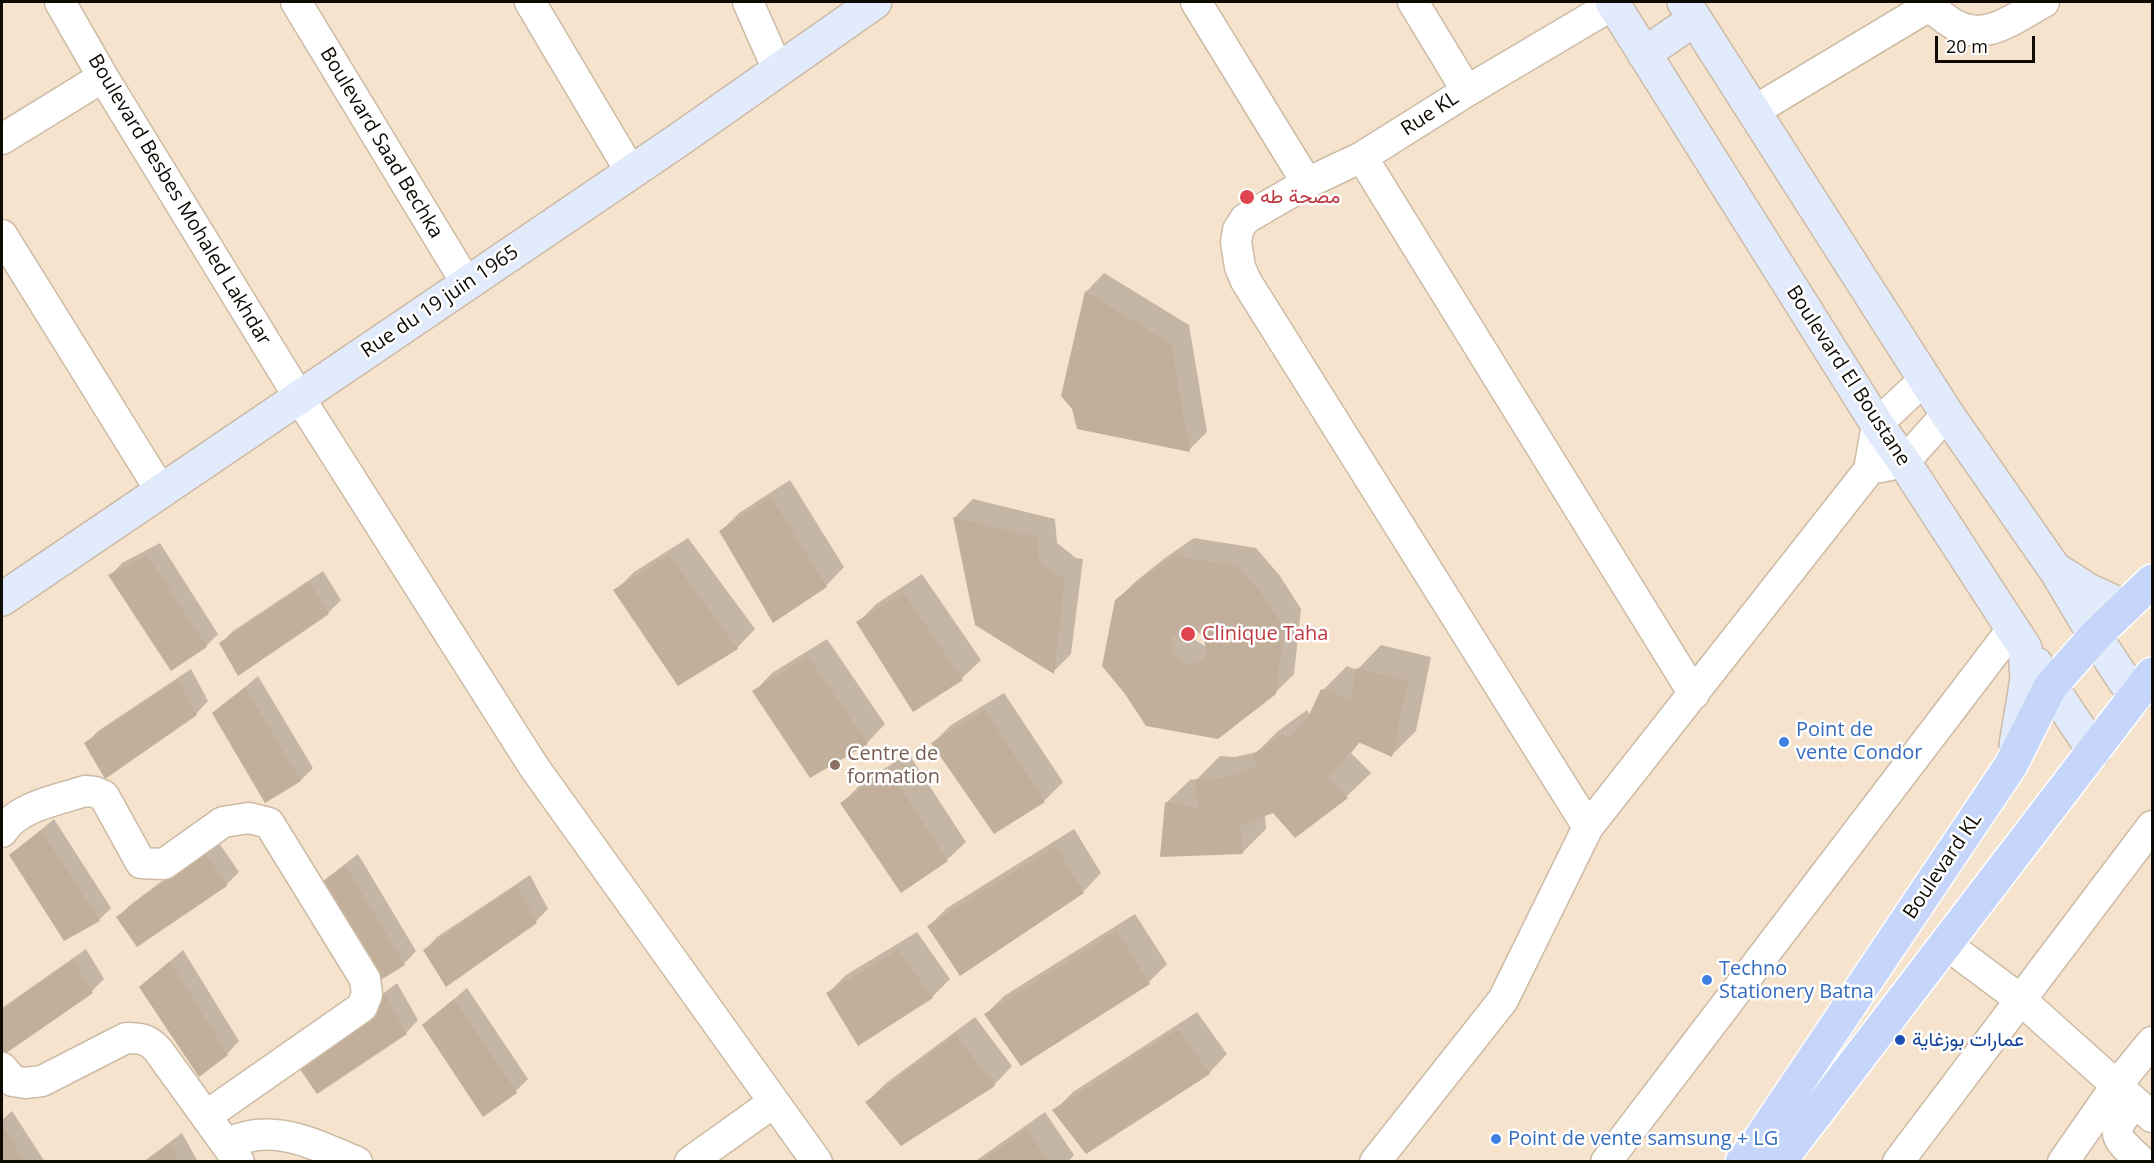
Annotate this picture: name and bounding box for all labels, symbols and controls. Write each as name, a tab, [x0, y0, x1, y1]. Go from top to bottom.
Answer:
scale bar	[1938, 24, 2038, 62]
text: 20 m	[1946, 34, 1988, 58]
street label: Boulevard Saad Bechka	[314, 43, 448, 243]
street label: Boulevard Besbes Mohaled Lakhdar	[82, 50, 276, 350]
street label: Rue KL	[1397, 87, 1463, 141]
place label: مصحة طه	[1260, 185, 1340, 209]
marker: مصحة طه	[1238, 188, 1256, 206]
street label: Rue du 19 juin 1965	[357, 241, 523, 363]
street label: Boulevard El Boustane	[1781, 281, 1915, 471]
place label: Clinique Taha	[1202, 622, 1328, 646]
marker: Clinique Taha	[1179, 625, 1197, 643]
place label: Point de vente Condor	[1796, 718, 1922, 765]
marker: Point de vente Condor	[1777, 735, 1791, 749]
place label: Centre de formation	[847, 742, 940, 789]
marker: Centre de formation	[828, 758, 842, 772]
street label: Boulevard KL	[1899, 808, 1987, 924]
place label: Techno Stationery Batna	[1719, 957, 1874, 1004]
marker: Techno Stationery Batna	[1700, 973, 1714, 987]
place label: عمارات بوزغاية	[1912, 1028, 2024, 1052]
marker: عمارات بوزغاية	[1893, 1033, 1907, 1047]
place label: Point de vente samsung + LG	[1508, 1127, 1778, 1151]
marker: Point de vente samsung + LG	[1489, 1132, 1503, 1146]

